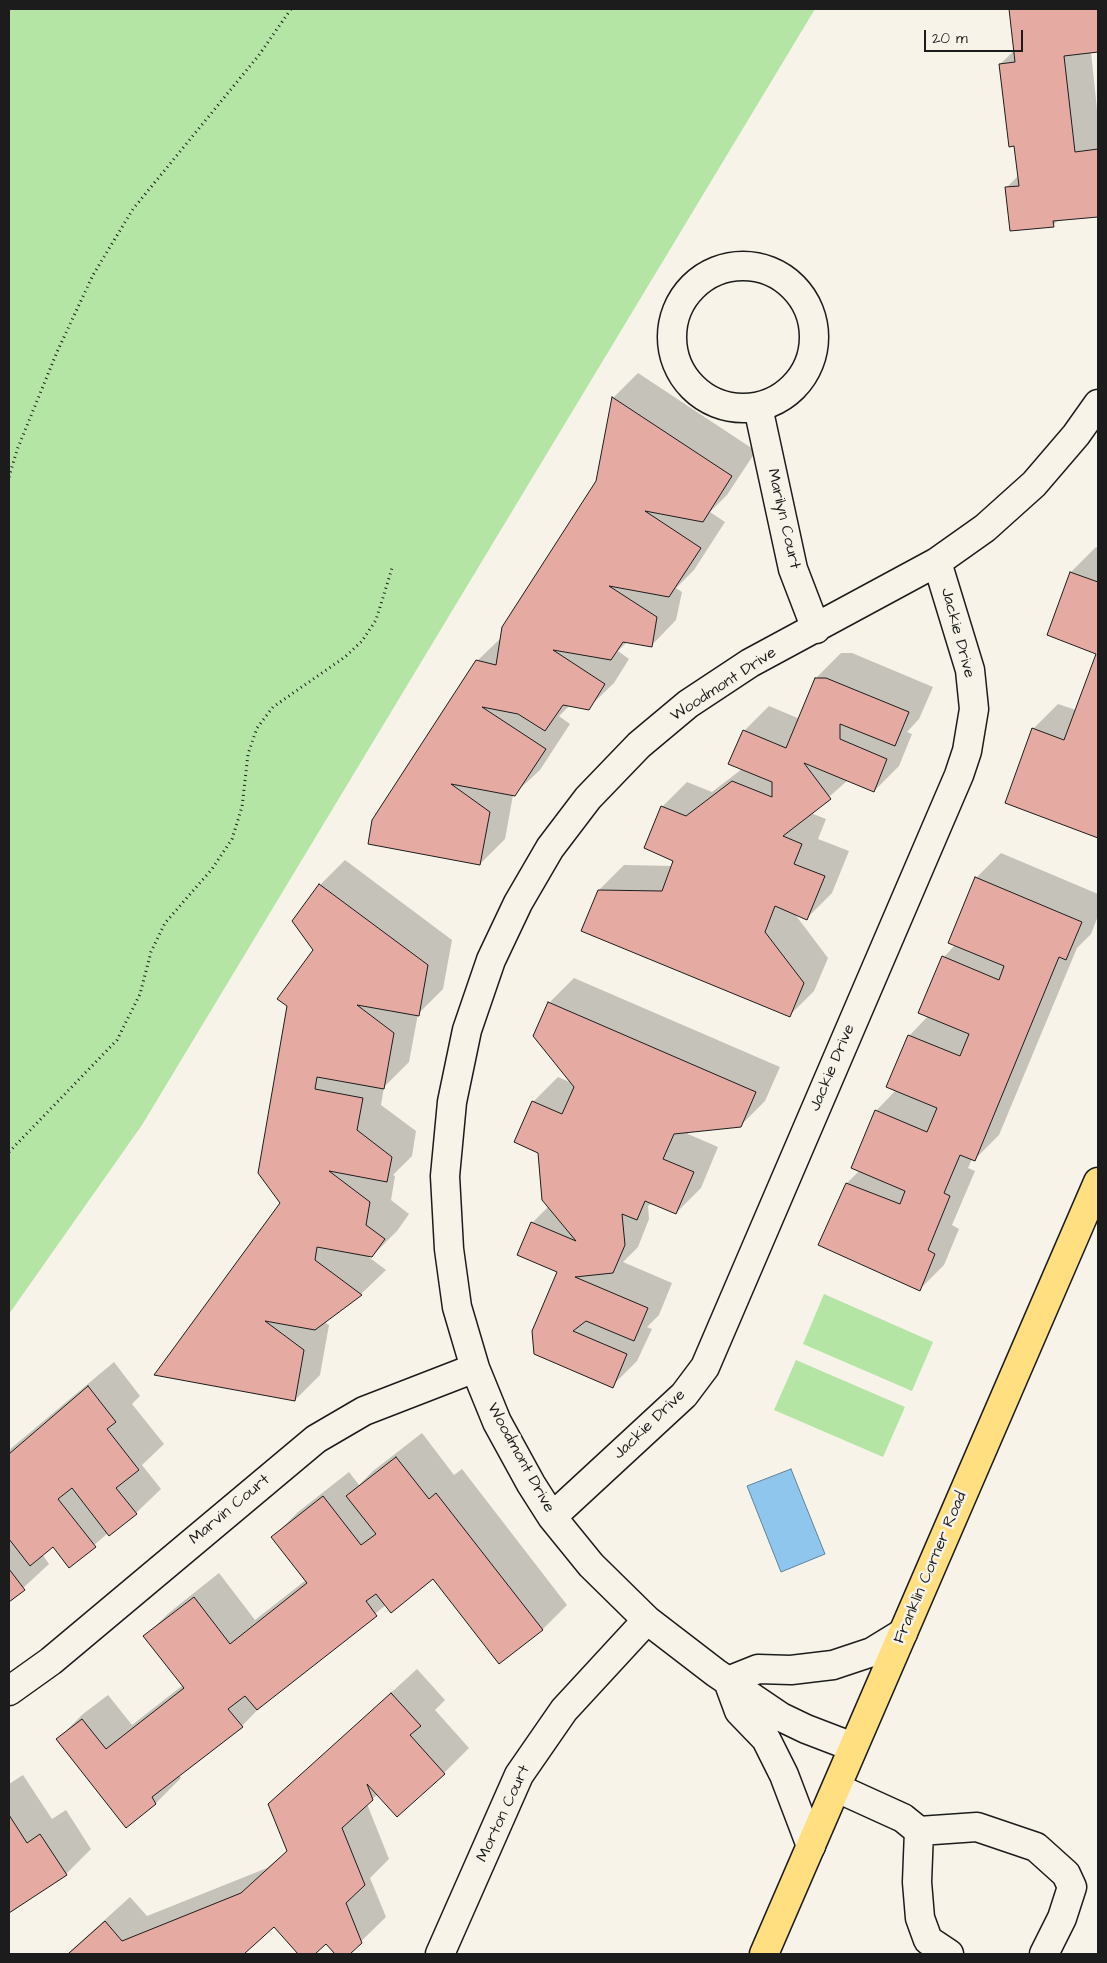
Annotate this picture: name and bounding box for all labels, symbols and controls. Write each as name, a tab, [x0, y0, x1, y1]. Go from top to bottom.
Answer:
scale bar	[927, 20, 1026, 52]
text: 20 m	[932, 28, 968, 49]
street label: Marilyn Court	[762, 467, 804, 571]
street label: Jackie Drive	[936, 586, 978, 680]
street label: Woodmont Drive	[668, 644, 780, 726]
street label: Jackie Drive	[806, 1022, 860, 1114]
street label: Jackie Drive	[610, 1386, 690, 1464]
street label: Woodmont Drive	[482, 1400, 558, 1516]
street label: Marvin Court	[186, 1471, 274, 1549]
street label: Franklin Corner Road	[890, 1489, 972, 1647]
street label: Morton Court	[473, 1763, 535, 1865]

